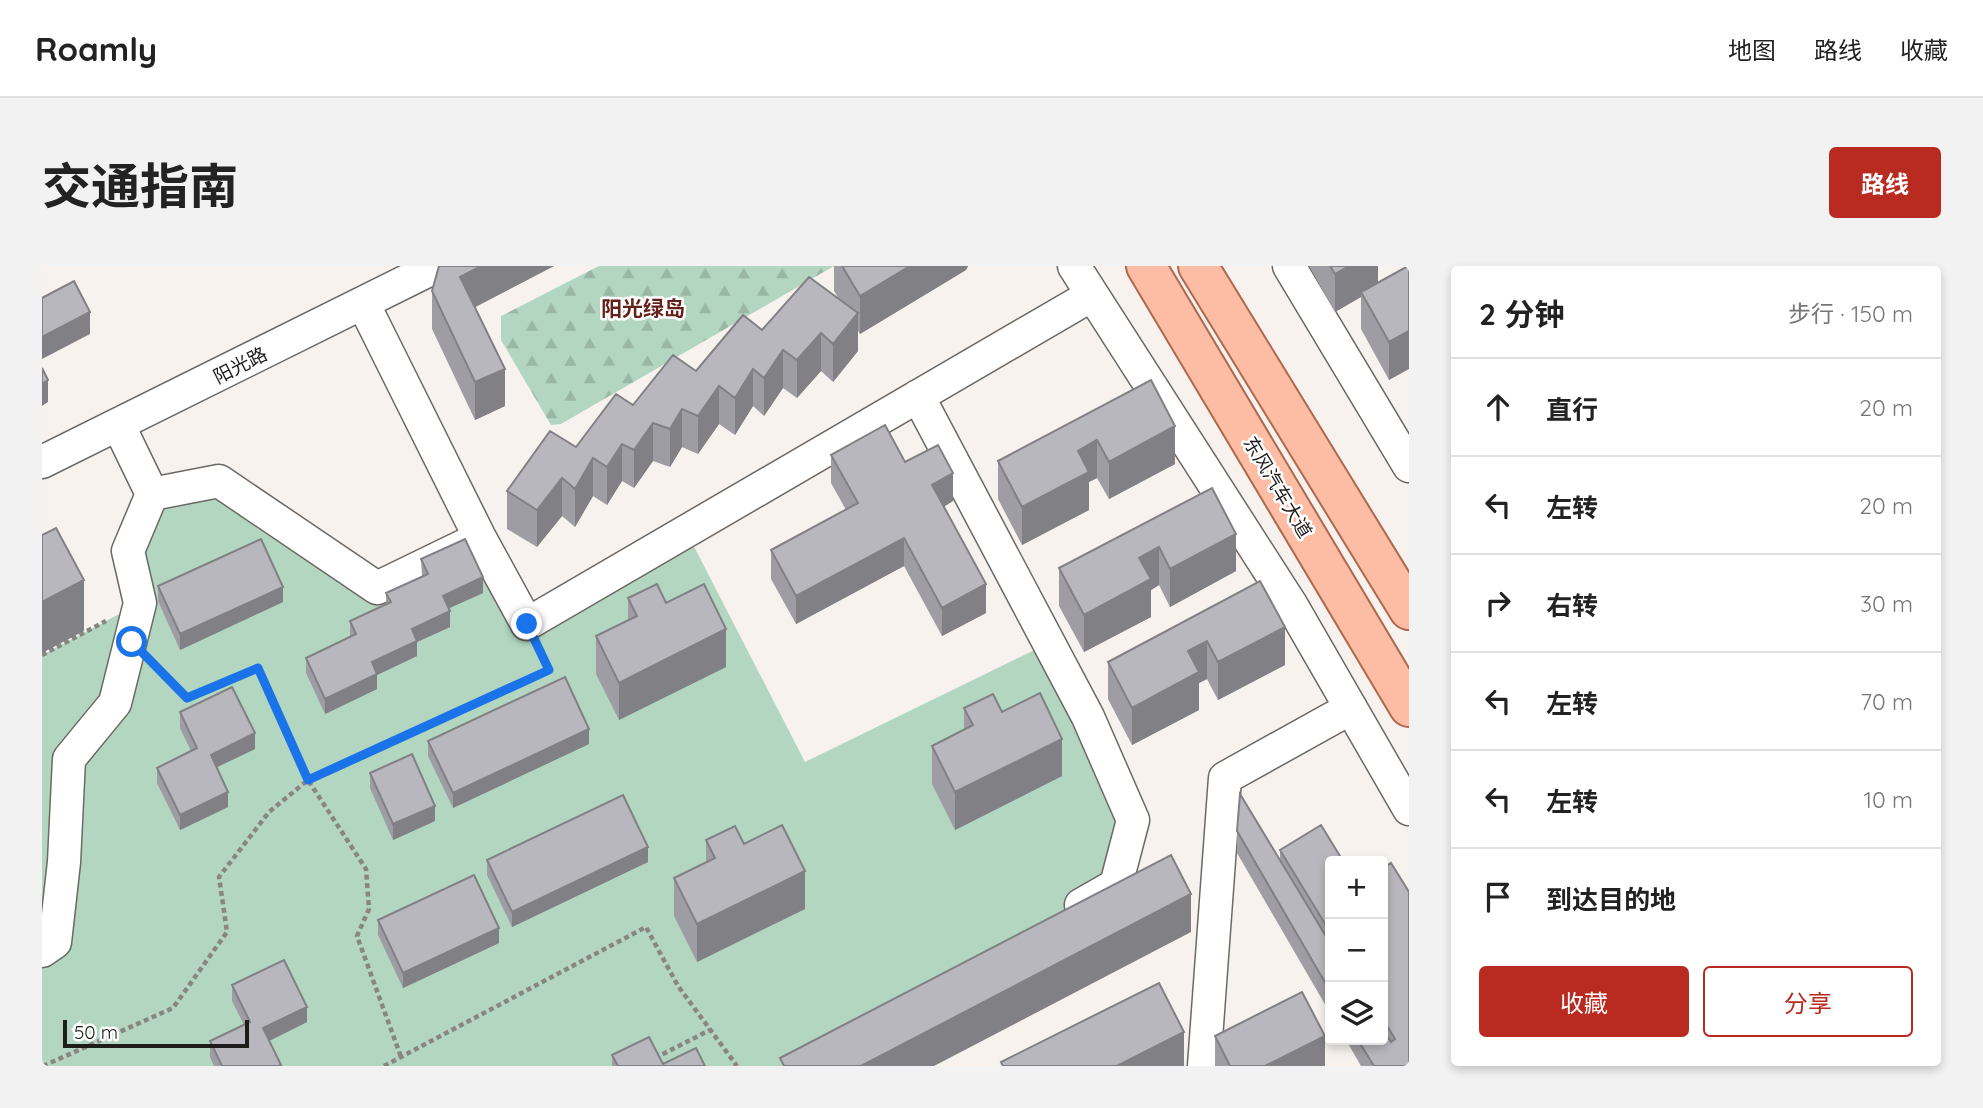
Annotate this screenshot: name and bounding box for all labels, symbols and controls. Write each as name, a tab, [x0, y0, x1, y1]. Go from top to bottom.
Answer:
text: Roamly	[35, 28, 157, 69]
text: 地图	[1728, 35, 1776, 65]
text: 路线	[1814, 35, 1862, 65]
text: 收藏	[1900, 35, 1948, 65]
button: 路线	[1829, 147, 1941, 218]
text: 交通指南	[42, 155, 238, 216]
district label: 阳光绿岛	[601, 295, 685, 321]
text: 2 分钟	[1479, 295, 1564, 333]
text: 步行 · 150 m	[1788, 299, 1913, 328]
street label: 阳光路	[209, 341, 271, 389]
icon: ahead	[1479, 388, 1517, 426]
text: 直行	[1546, 393, 1598, 426]
text: 20 m	[1859, 393, 1913, 422]
street label: 东风汽车大道	[1238, 432, 1318, 542]
icon: left	[1479, 486, 1517, 524]
text: 左转	[1546, 491, 1598, 524]
text: 20 m	[1859, 491, 1913, 520]
icon: right	[1479, 584, 1517, 622]
text: 右转	[1546, 589, 1598, 622]
text: 30 m	[1860, 589, 1913, 618]
route end	[511, 608, 542, 639]
route start	[116, 626, 147, 657]
icon: left	[1479, 682, 1517, 720]
text: 左转	[1546, 687, 1598, 720]
text: 70 m	[1860, 687, 1913, 716]
icon: left	[1479, 780, 1517, 818]
text: 左转	[1546, 785, 1598, 818]
text: 10 m	[1864, 785, 1913, 814]
map controls	[1325, 856, 1388, 1045]
button: +	[1325, 856, 1388, 919]
icon: arrive	[1479, 878, 1517, 916]
text: 到达目的地	[1546, 883, 1676, 916]
button: −	[1325, 919, 1388, 982]
button: 收藏	[1479, 966, 1689, 1037]
button: 分享	[1703, 966, 1913, 1037]
button: layers	[1325, 982, 1388, 1045]
scale bar	[63, 1017, 248, 1049]
text: 50 m	[74, 1020, 118, 1044]

